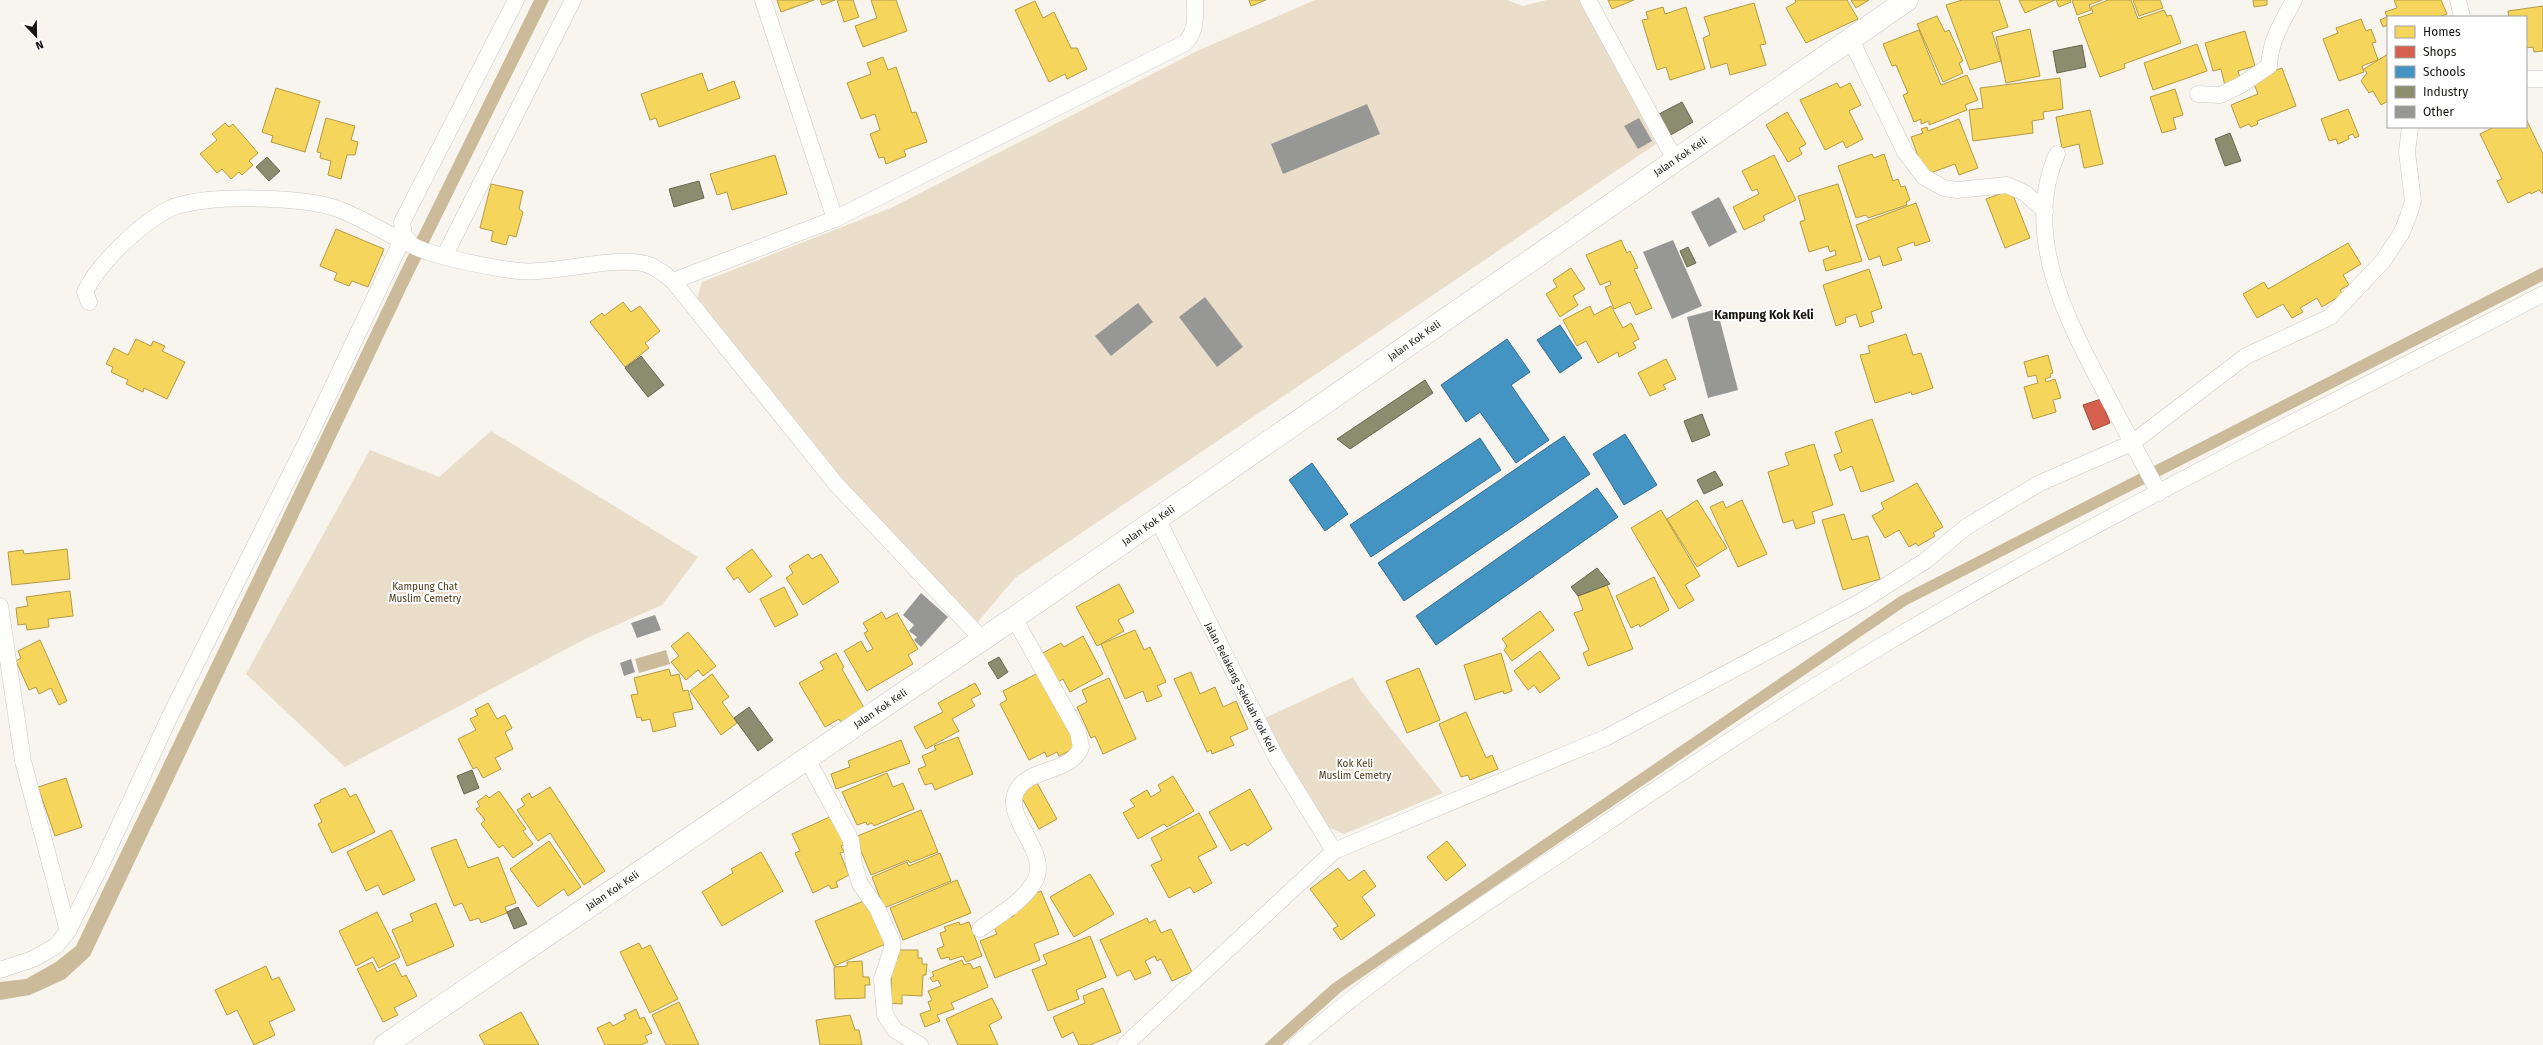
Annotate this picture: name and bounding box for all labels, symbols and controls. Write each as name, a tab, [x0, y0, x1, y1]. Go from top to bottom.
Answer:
north arrow	[16, 16, 56, 56]
legend	[2387, 16, 2527, 128]
text: Homes	[2423, 25, 2461, 39]
text: N	[34, 37, 45, 52]
text: Shops	[2423, 45, 2457, 59]
text: Schools	[2423, 65, 2466, 79]
text: Industry	[2423, 85, 2468, 99]
text: Other	[2423, 105, 2454, 119]
street label: Jalan Kok Keli	[1652, 135, 1710, 179]
district label: Kampung Kok Keli	[1714, 308, 1814, 322]
street label: Jalan Kok Keli	[1386, 318, 1443, 363]
street label: Jalan Kok Keli	[1120, 503, 1177, 548]
park label: Kampung Chat Muslim Cemetry	[389, 581, 461, 605]
street label: Jalan Belakang Sekolah Kok Keli	[1202, 621, 1278, 755]
street label: Jalan Kok Keli	[852, 687, 910, 731]
park label: Kok Keli Muslim Cemetry	[1319, 758, 1391, 782]
street label: Jalan Kok Keli	[584, 869, 642, 913]

